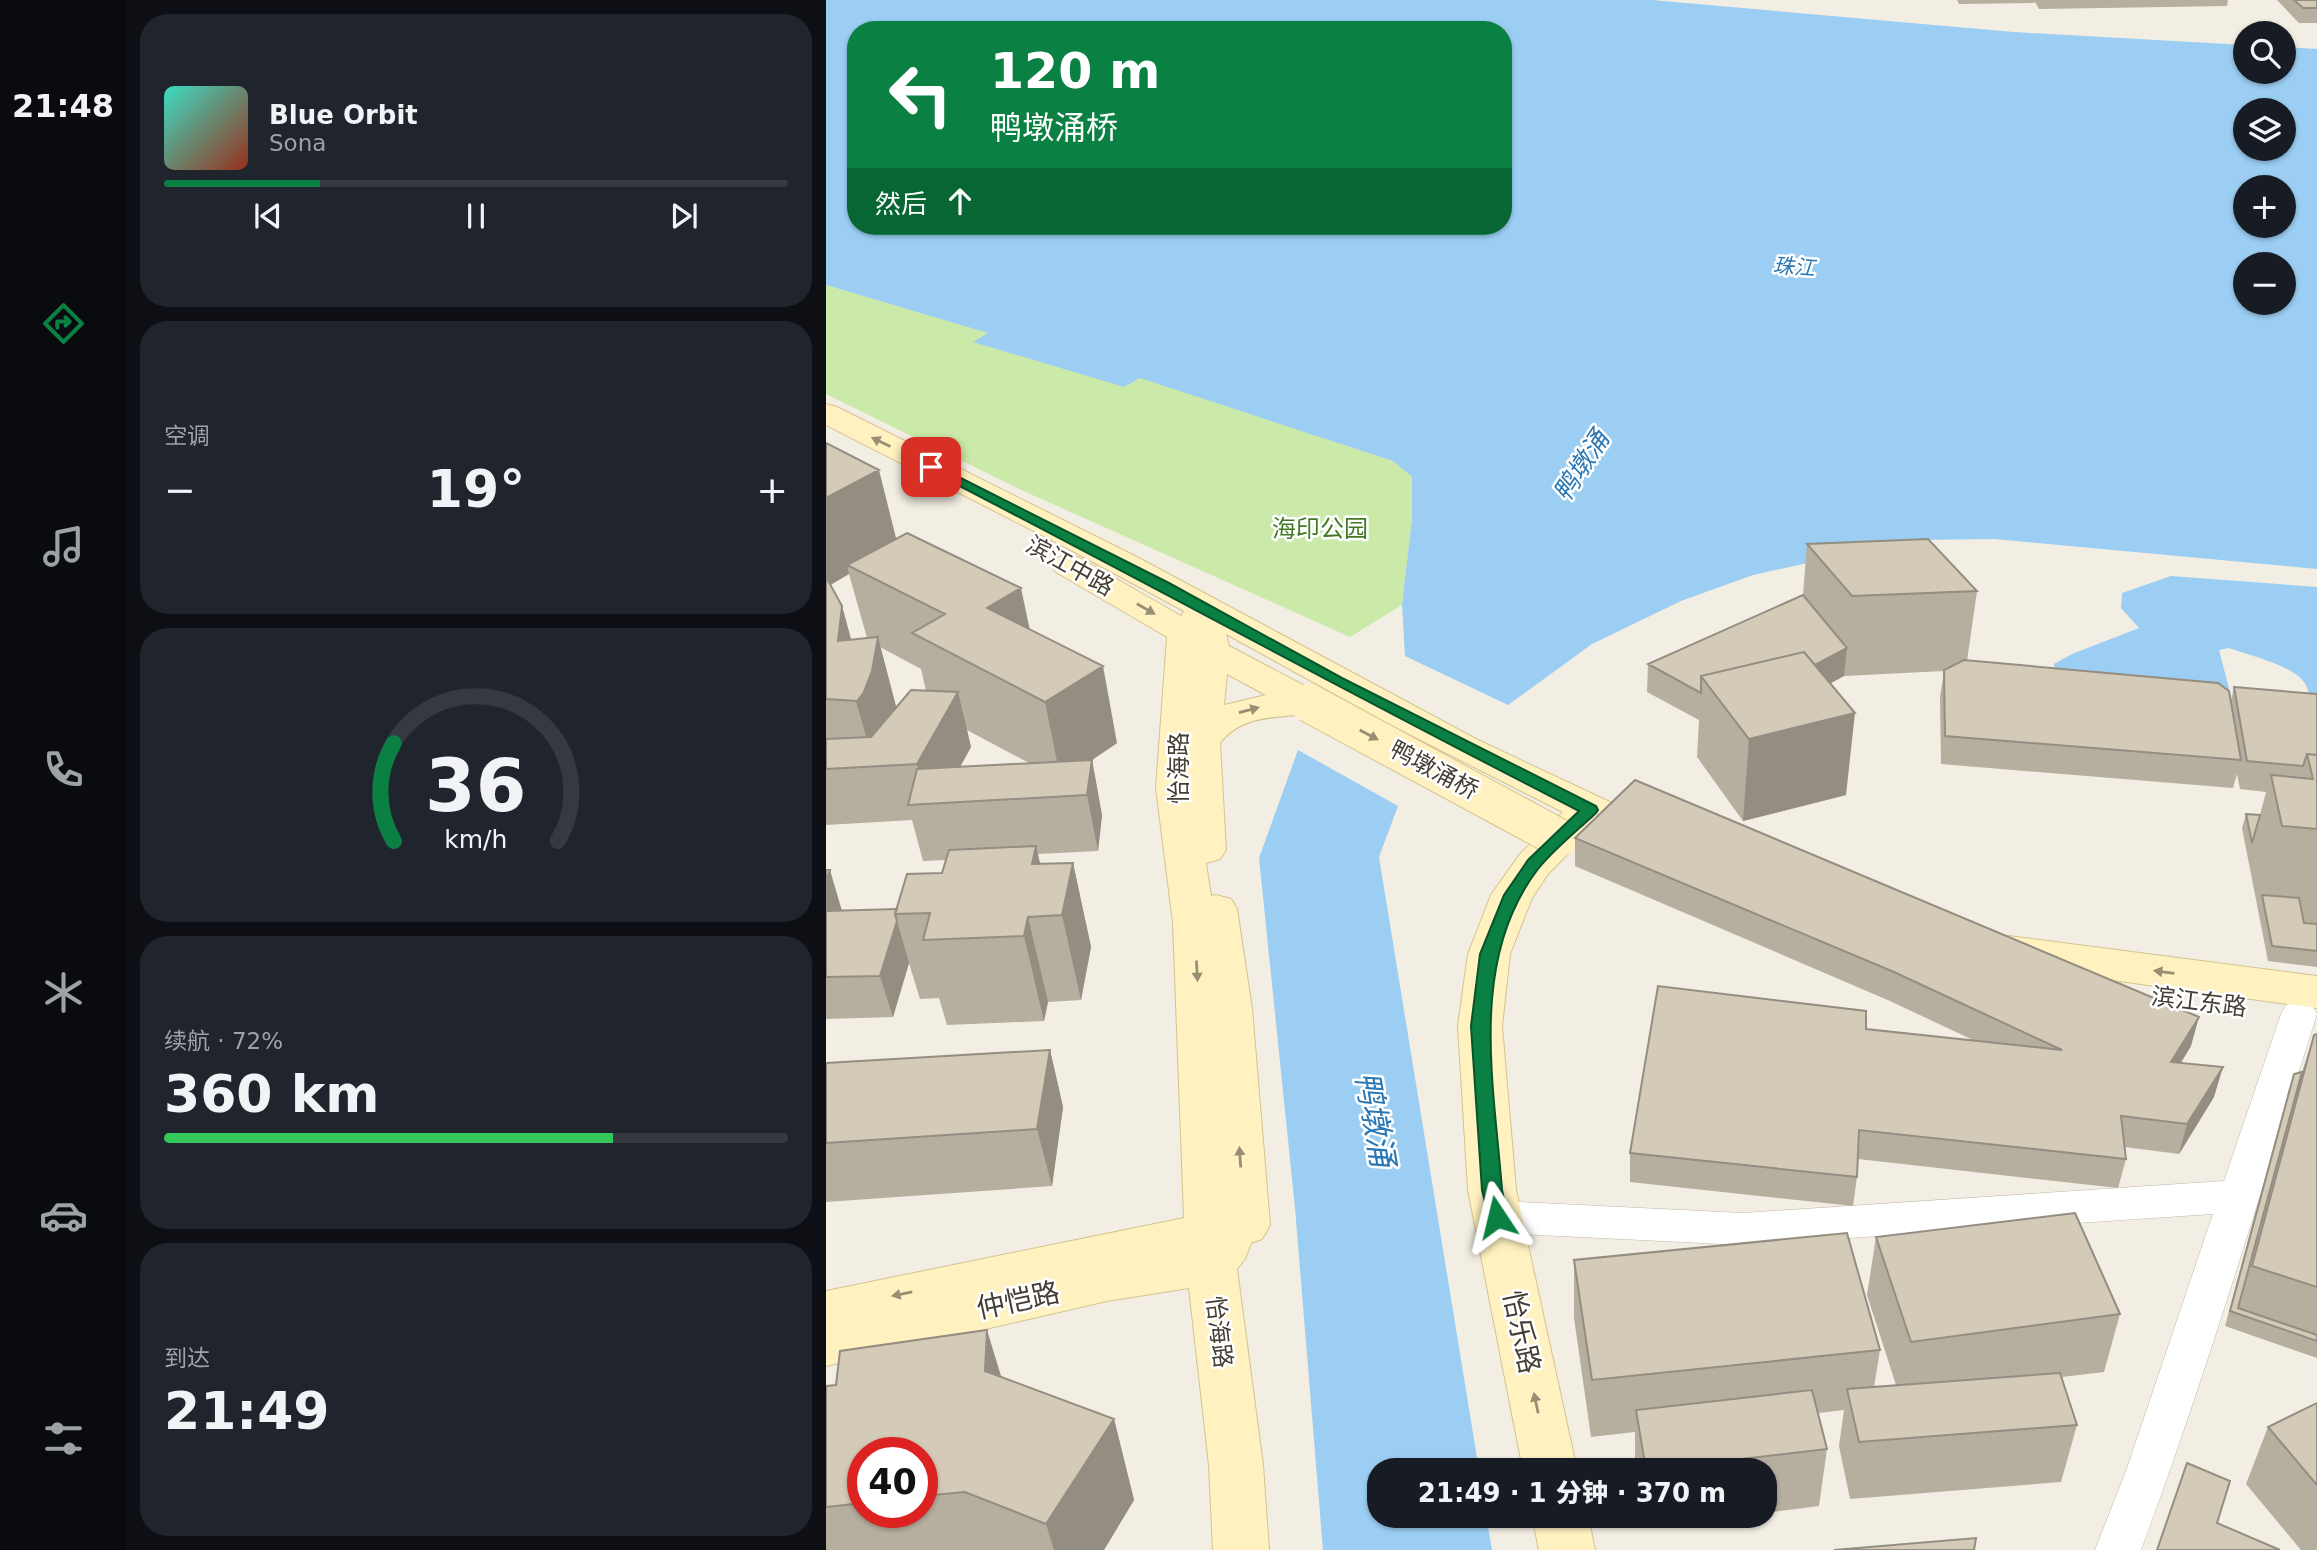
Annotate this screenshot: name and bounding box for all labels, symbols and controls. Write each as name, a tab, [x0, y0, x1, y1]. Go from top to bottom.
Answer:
map controls	[2233, 21, 2296, 315]
button: search	[2233, 21, 2296, 84]
text: 120 m	[990, 43, 1160, 100]
icon: left	[875, 49, 966, 140]
text: 21:48	[12, 87, 114, 125]
button: layers	[2233, 98, 2296, 161]
text: Blue Orbit	[269, 100, 418, 130]
text: 鸭墩涌桥	[990, 109, 1118, 147]
text: Sona	[269, 130, 326, 156]
button: +	[2233, 175, 2296, 238]
icon: ahead	[941, 182, 979, 220]
text: 然后	[875, 189, 927, 219]
icon: previous	[249, 197, 287, 235]
icon: pause	[457, 197, 495, 235]
icon: next	[665, 197, 703, 235]
button: −	[2233, 252, 2296, 315]
water label: 珠江	[1772, 254, 1818, 281]
icon: directions	[39, 299, 88, 348]
text: 空调	[164, 423, 210, 449]
water label: 鸭墩涌	[1547, 423, 1616, 507]
one-way arrow	[871, 436, 891, 447]
pin	[901, 437, 961, 497]
icon: arrive	[912, 448, 950, 486]
text: 19°	[427, 459, 525, 519]
text: −	[164, 468, 196, 512]
text: +	[756, 468, 788, 512]
park label: 海印公园	[1272, 515, 1368, 543]
icon: music	[39, 522, 88, 571]
street label: 滨江中路	[1021, 530, 1119, 602]
one-way arrow	[1136, 603, 1155, 615]
one-way arrow	[1239, 704, 1260, 714]
one-way arrow	[1359, 729, 1379, 741]
street label: 怡海路	[1165, 732, 1193, 804]
street label: 鸭墩涌桥	[1385, 735, 1483, 805]
text: 36	[425, 743, 527, 828]
icon: phone	[39, 745, 88, 794]
text: km/h	[444, 825, 508, 854]
one-way arrow	[1191, 960, 1202, 982]
one-way arrow	[2153, 966, 2175, 977]
icon: climate	[39, 968, 88, 1017]
street label: 滨江东路	[2150, 982, 2248, 1022]
text: 续航 · 72%	[164, 1028, 283, 1054]
text: 360 km	[164, 1064, 379, 1124]
water label: 鸭墩涌	[1348, 1068, 1403, 1173]
one-way arrow	[1234, 1146, 1245, 1168]
position arrow	[1460, 1180, 1534, 1254]
icon: car	[39, 1191, 88, 1240]
street label: 仲恺路	[974, 1276, 1063, 1325]
street label: 怡乐路	[1497, 1288, 1546, 1377]
one-way arrow	[891, 1289, 913, 1300]
street label: 怡海路	[1201, 1295, 1237, 1369]
text: 到达	[164, 1345, 210, 1371]
text: 21:49	[164, 1381, 330, 1441]
one-way arrow	[1531, 1392, 1542, 1414]
icon: filters	[39, 1414, 88, 1463]
speed limit sign: 40	[847, 1437, 938, 1528]
text: 21:49 · 1 分钟 · 370 m	[1418, 1478, 1726, 1508]

